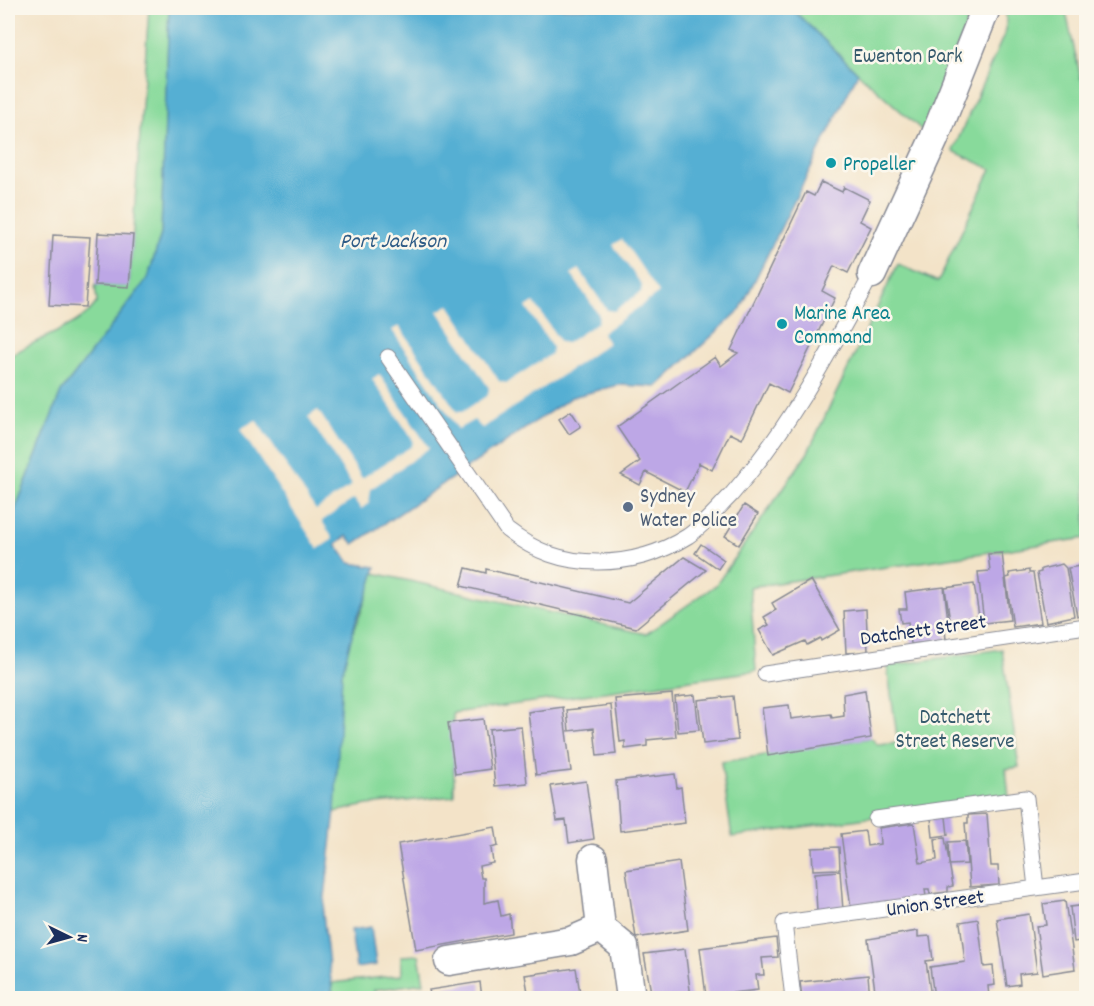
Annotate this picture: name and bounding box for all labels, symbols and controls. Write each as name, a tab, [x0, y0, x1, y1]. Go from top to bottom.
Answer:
park label: Ewenton Park	[853, 43, 963, 73]
place label: Propeller	[843, 151, 916, 181]
marker: Propeller	[824, 156, 838, 170]
water label: Port Jackson	[340, 227, 447, 258]
place label: Marine Area Command	[794, 300, 891, 354]
marker: Marine Area Command	[775, 317, 789, 331]
place label: Sydney Water Police	[640, 483, 737, 537]
marker: Sydney Water Police	[621, 500, 635, 514]
street label: Datchett Street	[858, 608, 989, 656]
park label: Datchett Street Reserve	[895, 704, 1015, 758]
street label: Union Street	[885, 883, 987, 927]
north arrow	[39, 907, 99, 967]
text: N	[70, 933, 93, 943]

